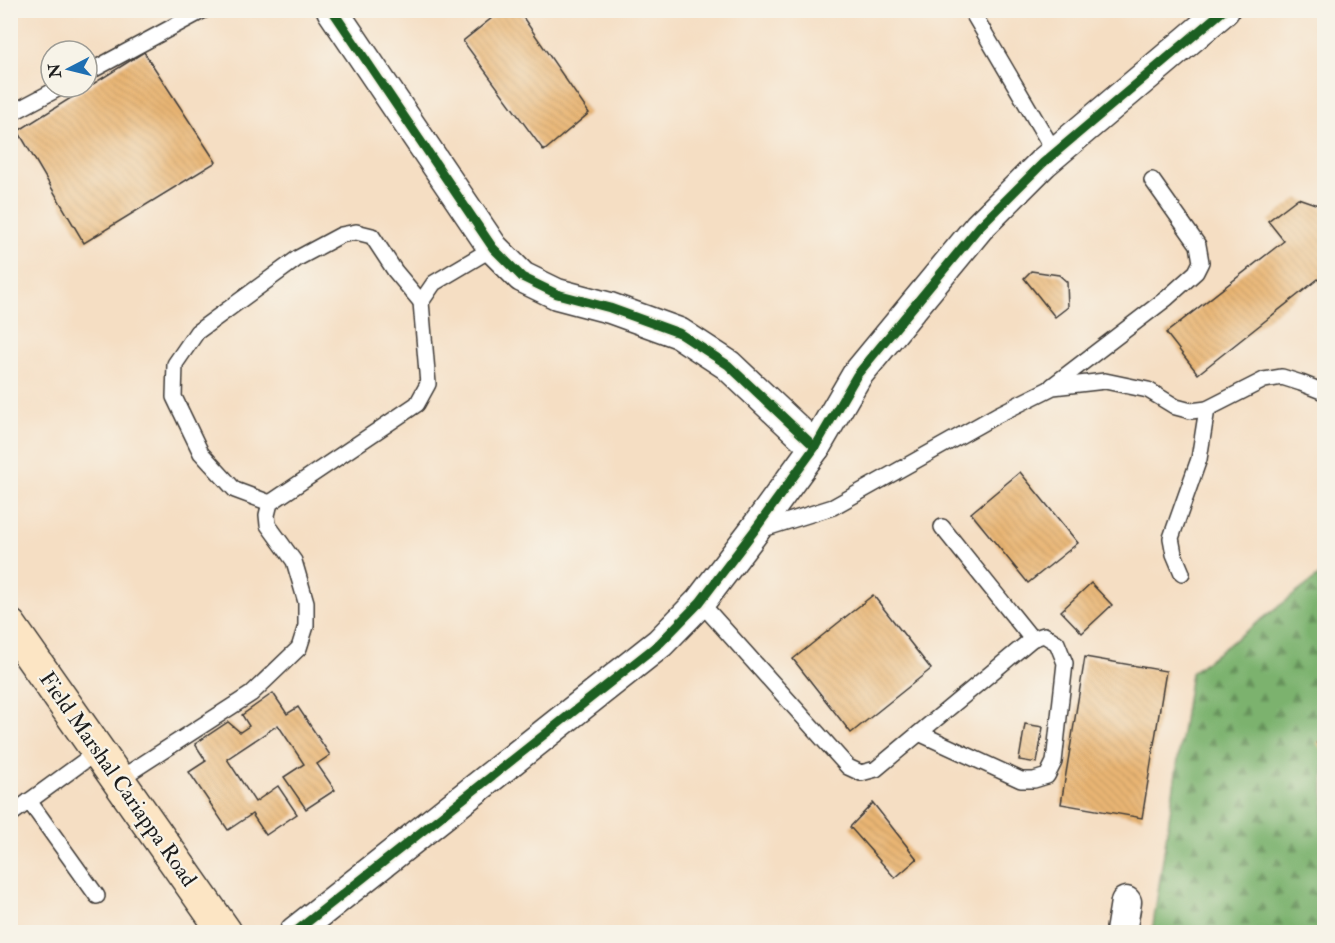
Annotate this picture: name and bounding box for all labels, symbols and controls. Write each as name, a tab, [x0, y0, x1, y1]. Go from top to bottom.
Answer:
north arrow	[39, 39, 99, 99]
text: N	[44, 62, 66, 80]
street label: Field Marshal Cariappa Road	[32, 666, 203, 893]

